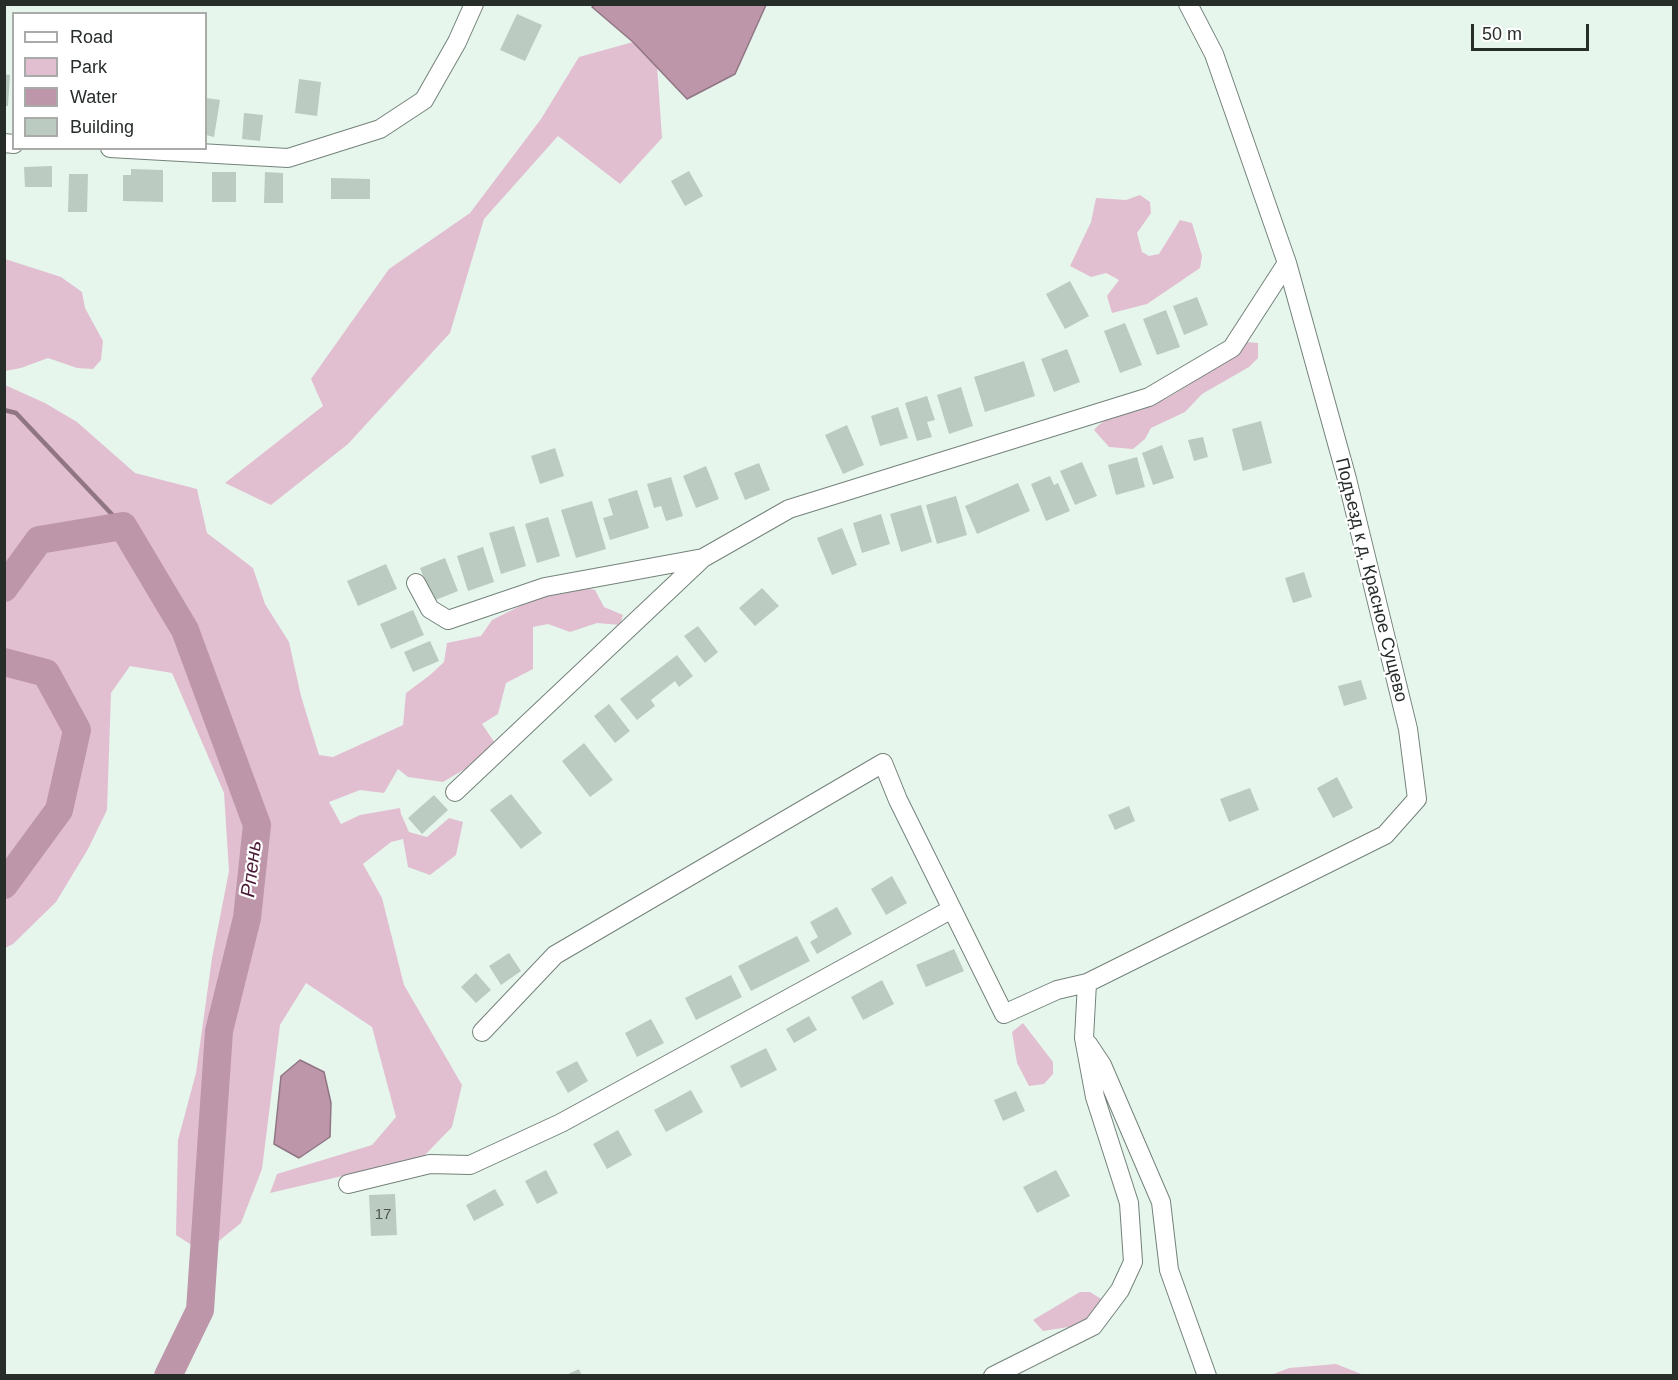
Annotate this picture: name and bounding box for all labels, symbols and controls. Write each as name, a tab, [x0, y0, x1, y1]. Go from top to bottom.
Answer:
legend	[12, 12, 207, 150]
scale bar	[1474, 12, 1592, 50]
text: 50 m	[1482, 24, 1522, 44]
text: Road	[70, 27, 113, 47]
text: Park	[70, 57, 107, 77]
text: Water	[70, 87, 117, 107]
text: Building	[70, 117, 134, 137]
street label: Подъезд к д. Красное Сущево	[1330, 456, 1412, 704]
water label: Рпень	[237, 839, 267, 899]
house number: 17	[375, 1206, 391, 1224]

